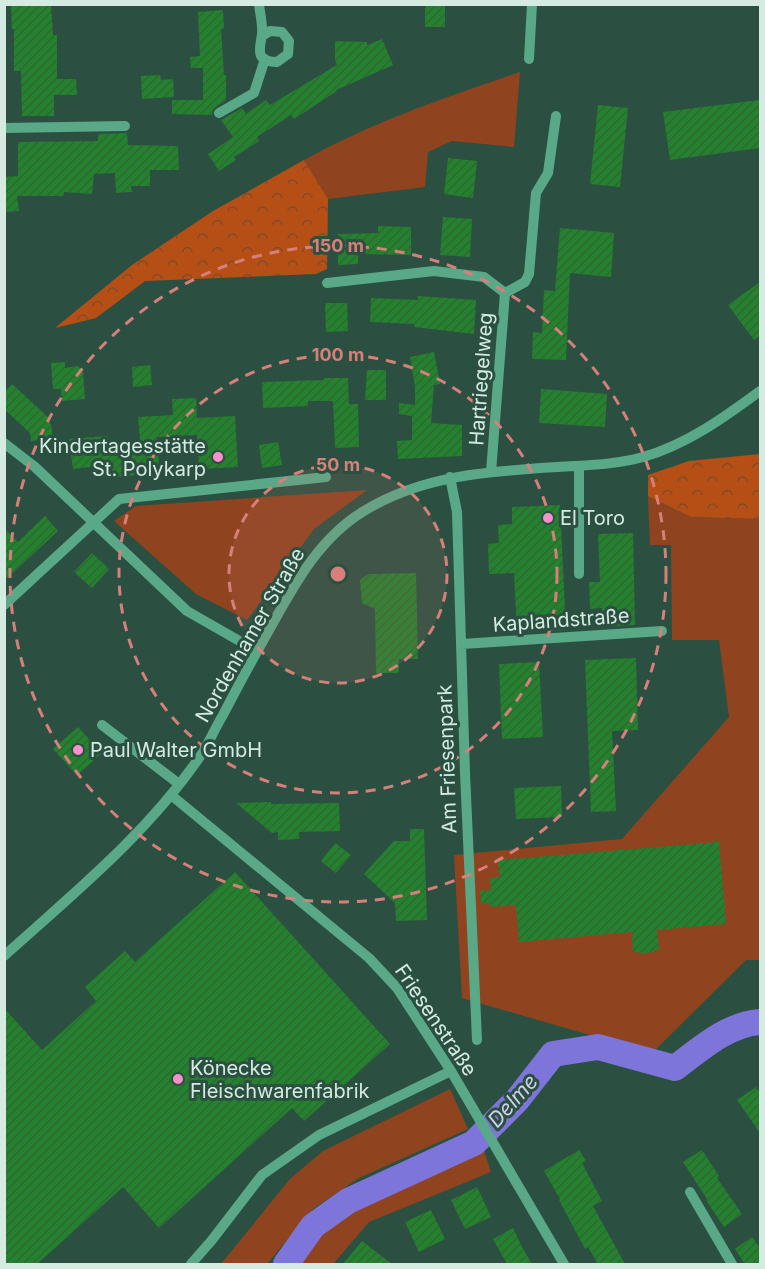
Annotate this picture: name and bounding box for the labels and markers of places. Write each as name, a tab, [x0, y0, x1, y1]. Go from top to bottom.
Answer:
place label: Kindertagesstätte St. Polykarp	[39, 434, 206, 481]
marker: Kindertagesstätte St. Polykarp	[211, 450, 225, 464]
place label: El Toro	[560, 506, 625, 530]
marker: El Toro	[541, 511, 555, 525]
centre of rings	[328, 564, 348, 584]
place label: Paul Walter GmbH	[90, 738, 262, 762]
marker: Paul Walter GmbH	[71, 743, 85, 757]
place label: Könecke Fleischwarenfabrik	[190, 1056, 369, 1103]
marker: Könecke Fleischwarenfabrik	[171, 1072, 185, 1086]

